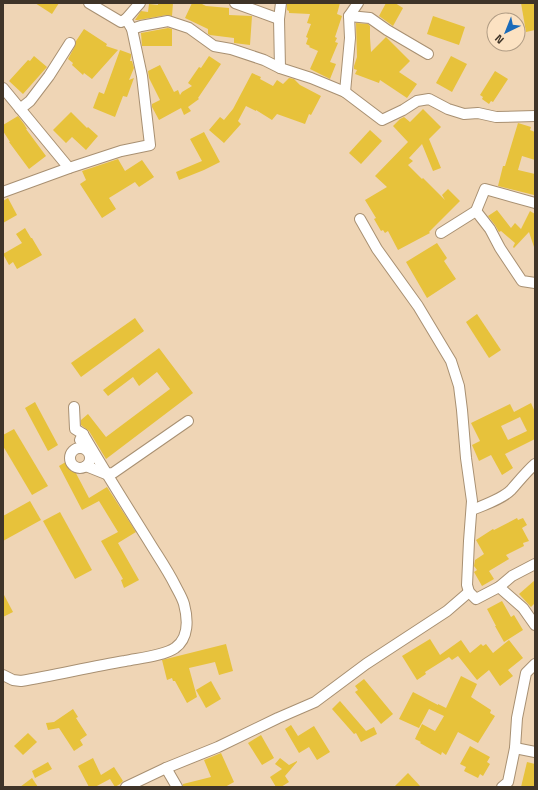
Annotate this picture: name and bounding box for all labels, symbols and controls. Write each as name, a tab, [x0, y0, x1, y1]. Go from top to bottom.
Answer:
north arrow	[486, 12, 526, 52]
text: N	[491, 31, 507, 48]

